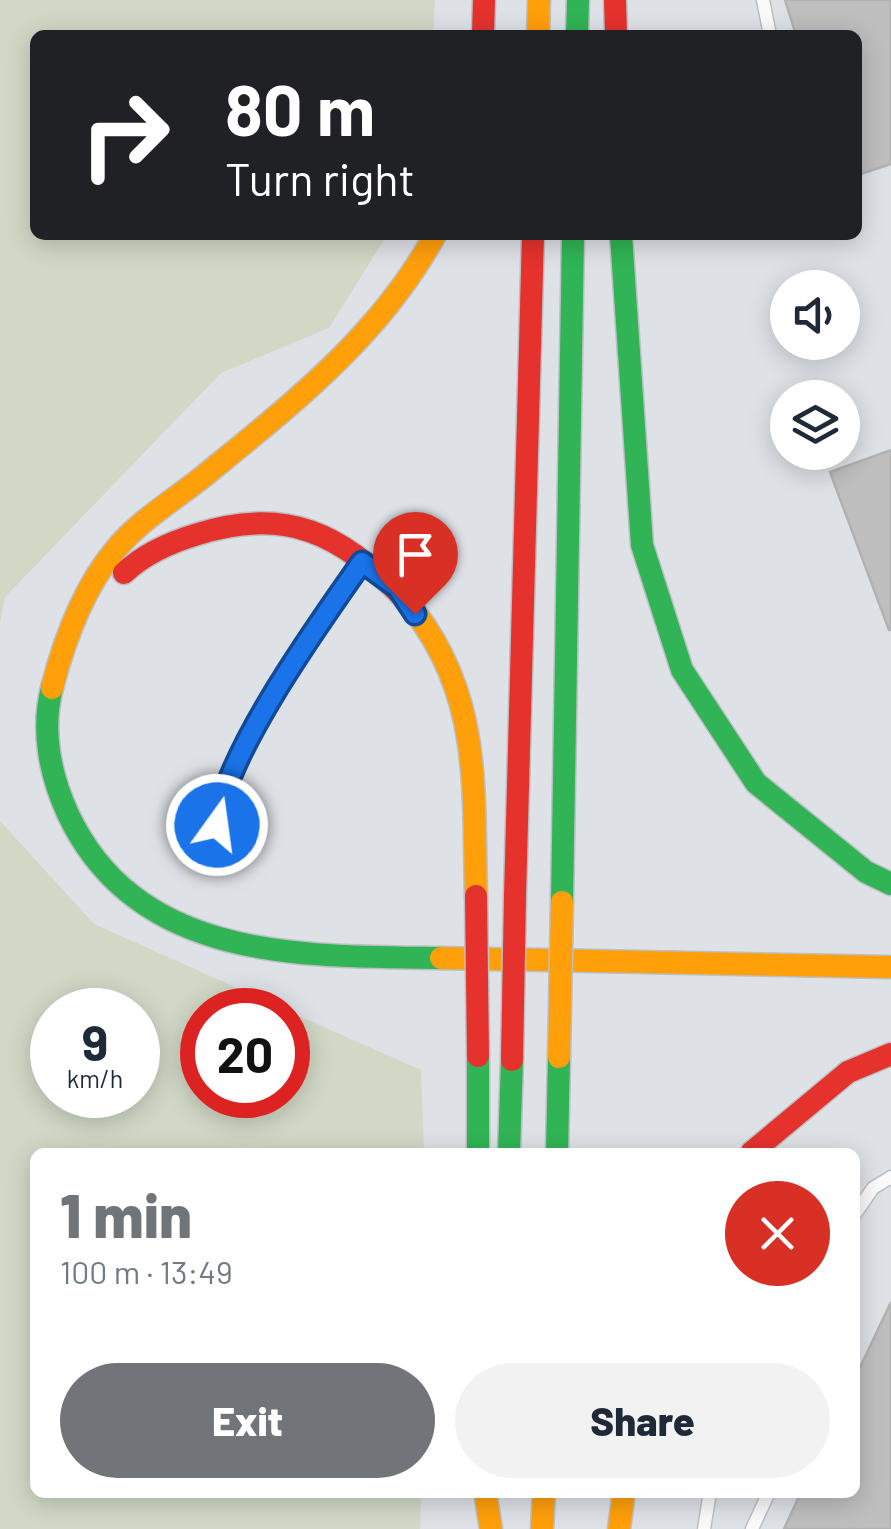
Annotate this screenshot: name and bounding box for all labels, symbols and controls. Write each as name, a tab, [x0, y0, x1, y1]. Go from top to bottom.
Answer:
text: 80 m	[225, 66, 375, 150]
icon: right	[60, 70, 190, 200]
text: Turn right	[225, 151, 415, 205]
map controls	[770, 270, 860, 470]
button: sound	[770, 270, 860, 360]
button: layers	[770, 380, 860, 470]
pin	[373, 512, 458, 615]
icon: arrive	[388, 527, 443, 582]
position arrow	[165, 773, 269, 877]
speed limit sign: 20	[180, 988, 310, 1118]
text: 9	[82, 1011, 108, 1071]
text: km/h	[67, 1063, 123, 1093]
text: 1 min	[60, 1178, 192, 1250]
button: close	[725, 1181, 830, 1286]
text: 100 m · 13:49	[60, 1252, 233, 1290]
button: Exit	[60, 1363, 435, 1478]
button: Share	[455, 1363, 830, 1478]

